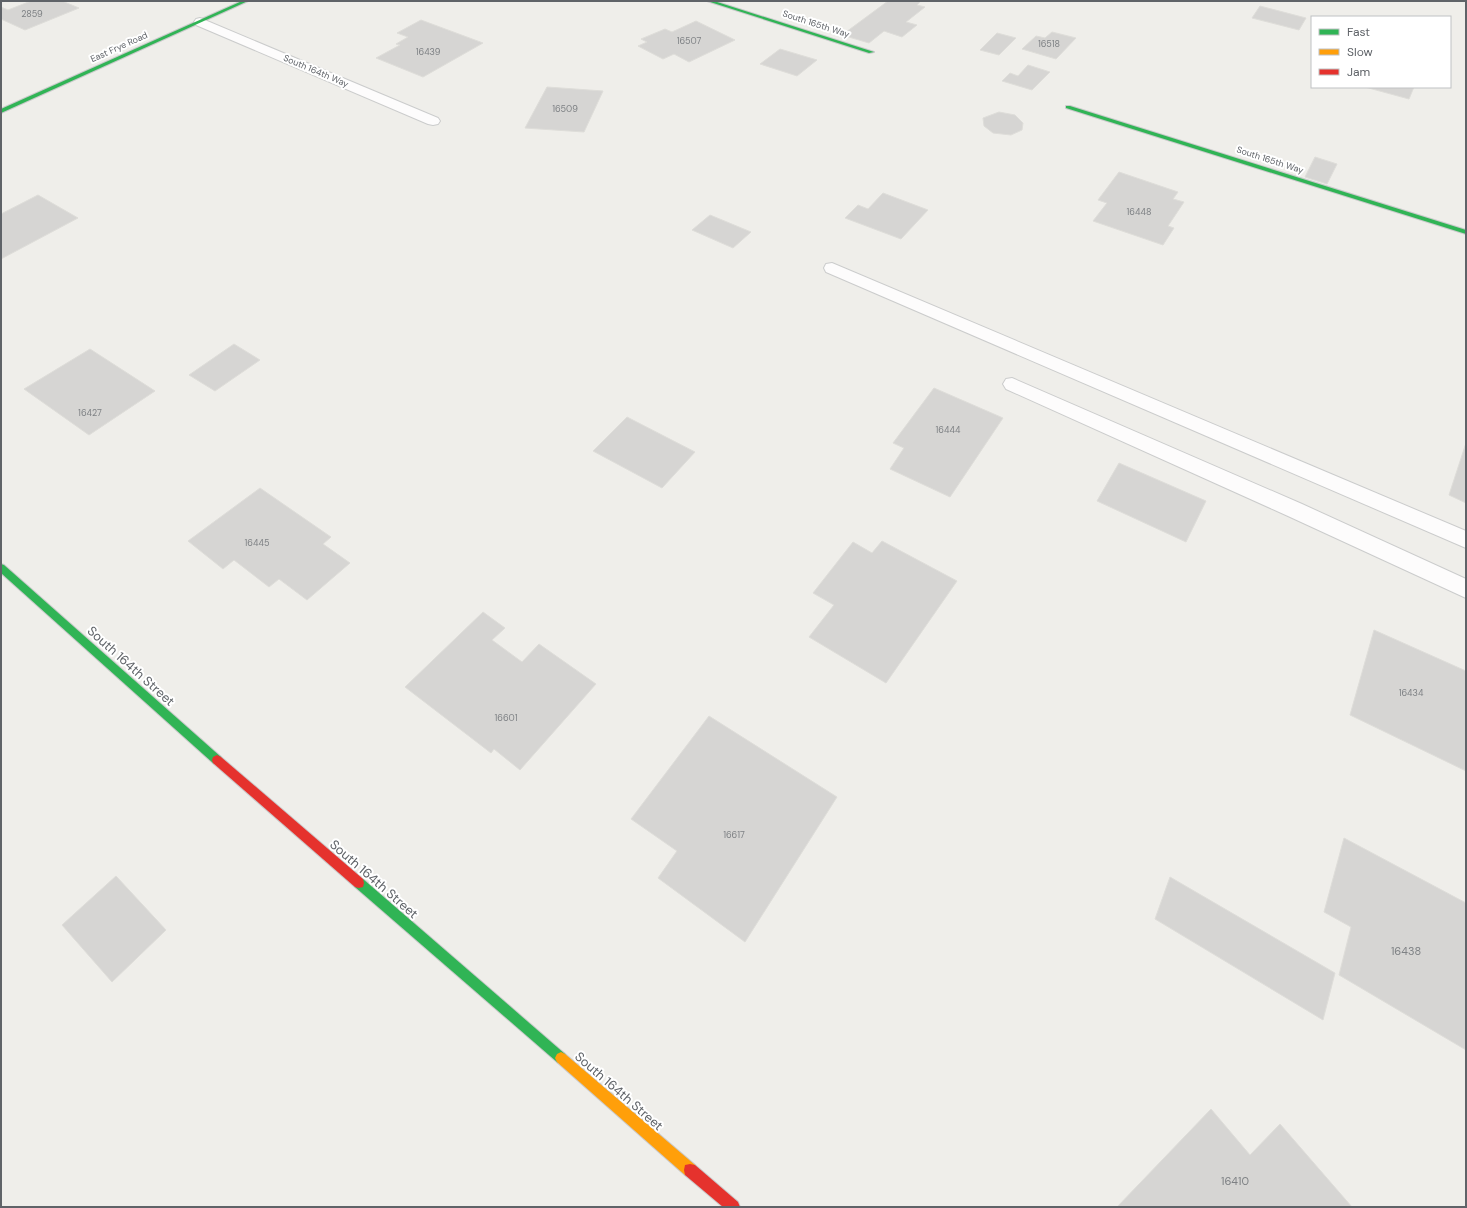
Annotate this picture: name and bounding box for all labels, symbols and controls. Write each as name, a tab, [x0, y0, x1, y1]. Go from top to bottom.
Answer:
house number: 2859	[21, 8, 43, 20]
street label: South 165th Way	[781, 8, 851, 40]
legend	[1311, 16, 1451, 88]
text: Fast	[1347, 24, 1370, 40]
street label: East Frye Road	[89, 29, 150, 65]
house number: 16507	[677, 35, 701, 47]
house number: 16518	[1038, 38, 1060, 50]
text: Slow	[1347, 44, 1373, 60]
house number: 16439	[416, 46, 441, 58]
street label: South 164th Way	[281, 52, 351, 90]
text: Jam	[1347, 64, 1370, 80]
house number: 16509	[552, 103, 578, 115]
street label: South 165th Way	[1235, 144, 1305, 176]
house number: 16448	[1127, 206, 1151, 218]
house number: 16427	[78, 407, 102, 419]
house number: 16444	[936, 424, 961, 436]
house number: 16445	[245, 537, 269, 549]
street label: South 164th Street	[84, 622, 178, 710]
house number: 16434	[1399, 687, 1424, 699]
house number: 16601	[494, 712, 518, 724]
house number: 16617	[723, 829, 745, 841]
street label: South 164th Street	[326, 836, 422, 922]
house number: 16438	[1391, 944, 1421, 958]
street label: South 164th Street	[571, 1048, 667, 1134]
house number: 16410	[1221, 1174, 1249, 1188]

